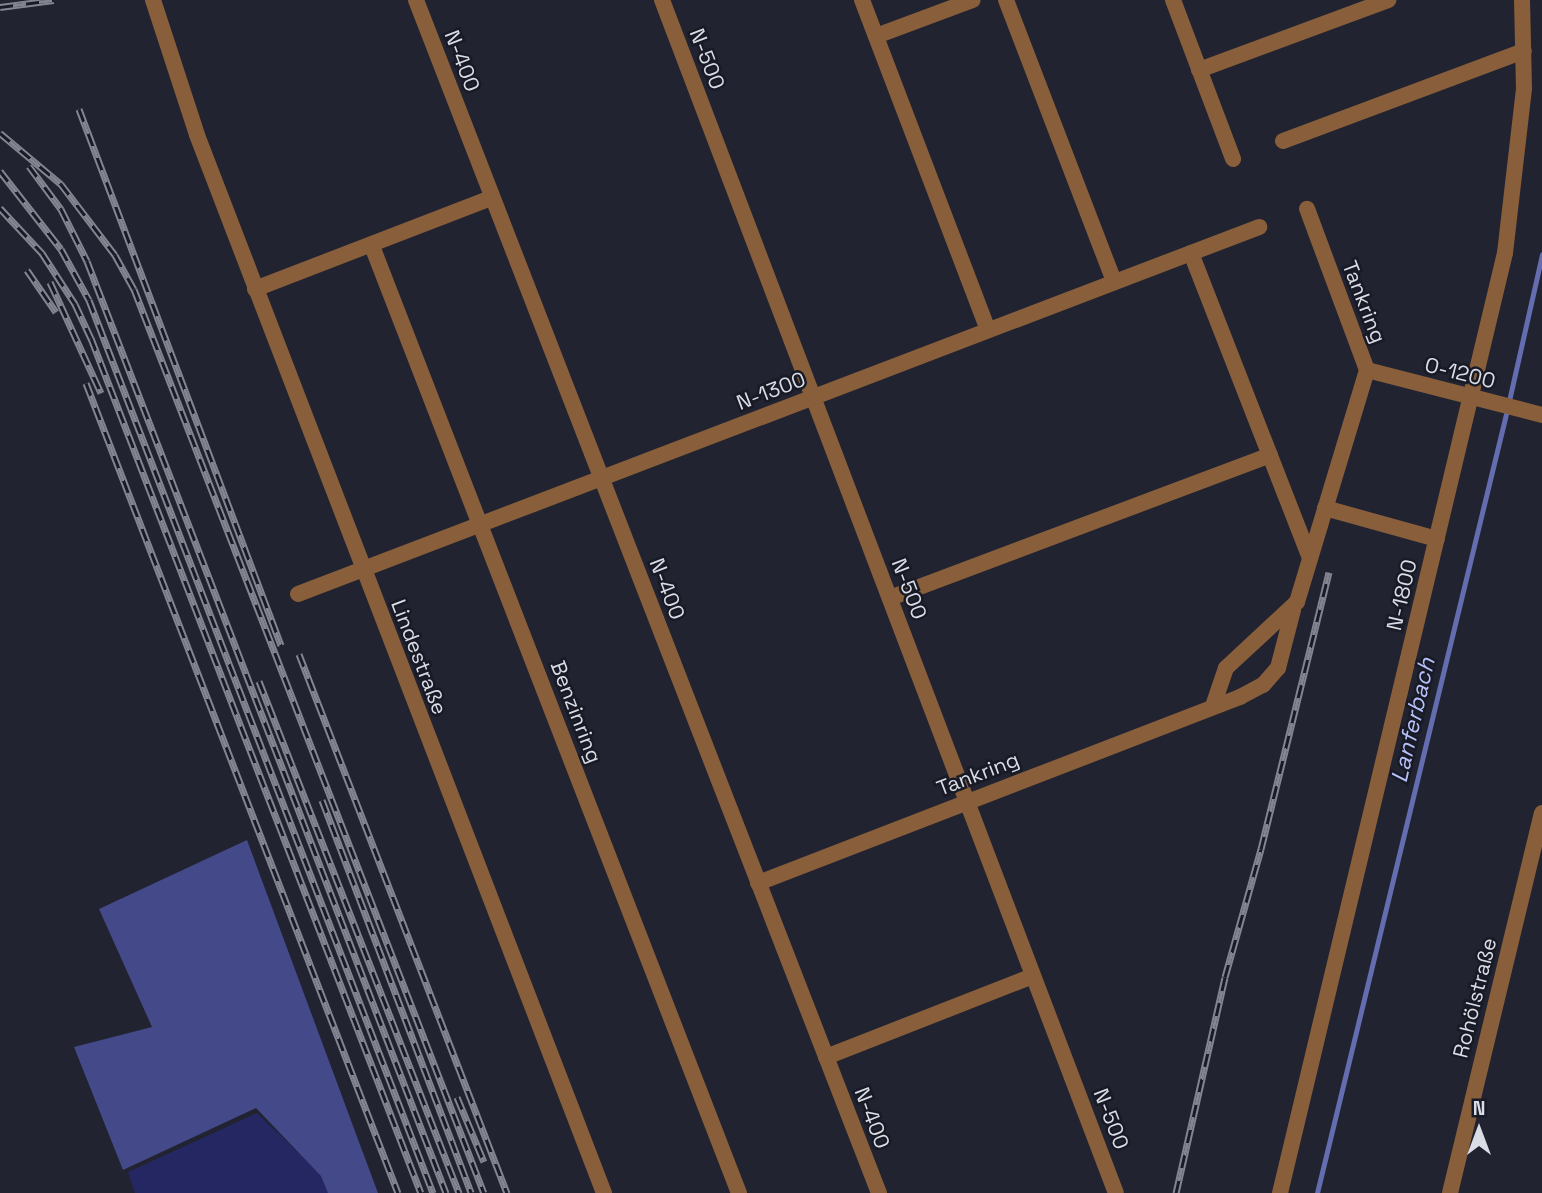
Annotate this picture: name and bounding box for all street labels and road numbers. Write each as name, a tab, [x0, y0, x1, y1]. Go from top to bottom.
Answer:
street label: N-500	[684, 25, 730, 93]
street label: N-400	[439, 27, 485, 95]
street label: Tankring	[1337, 257, 1391, 347]
street label: O-1200	[1422, 352, 1498, 394]
street label: N-1300	[733, 366, 809, 416]
street label: N-400	[644, 555, 690, 623]
street label: N-500	[886, 555, 932, 623]
street label: N-1800	[1382, 557, 1422, 633]
street label: Lindestraße	[386, 596, 452, 718]
street label: Benzinring	[545, 657, 607, 767]
street label: Tankring	[933, 747, 1023, 801]
street label: Rohölstraße	[1448, 935, 1502, 1061]
street label: N-400	[849, 1084, 895, 1152]
street label: N-500	[1088, 1085, 1134, 1153]

